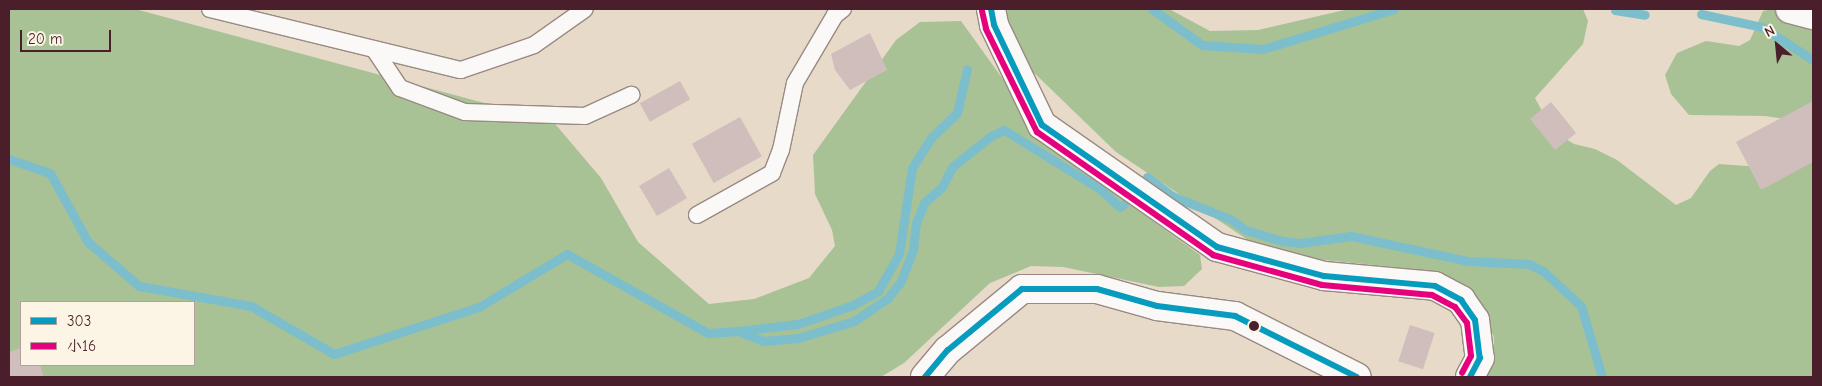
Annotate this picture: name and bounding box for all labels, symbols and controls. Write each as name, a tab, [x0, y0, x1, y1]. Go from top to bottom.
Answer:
scale bar	[22, 20, 114, 52]
north arrow	[1752, 20, 1802, 70]
text: N	[1762, 22, 1778, 41]
text: 20 m	[28, 30, 62, 48]
legend	[20, 301, 195, 366]
text: 303	[67, 312, 91, 330]
unlabelled marker	[1249, 321, 1259, 331]
text: 小16	[67, 337, 96, 355]

